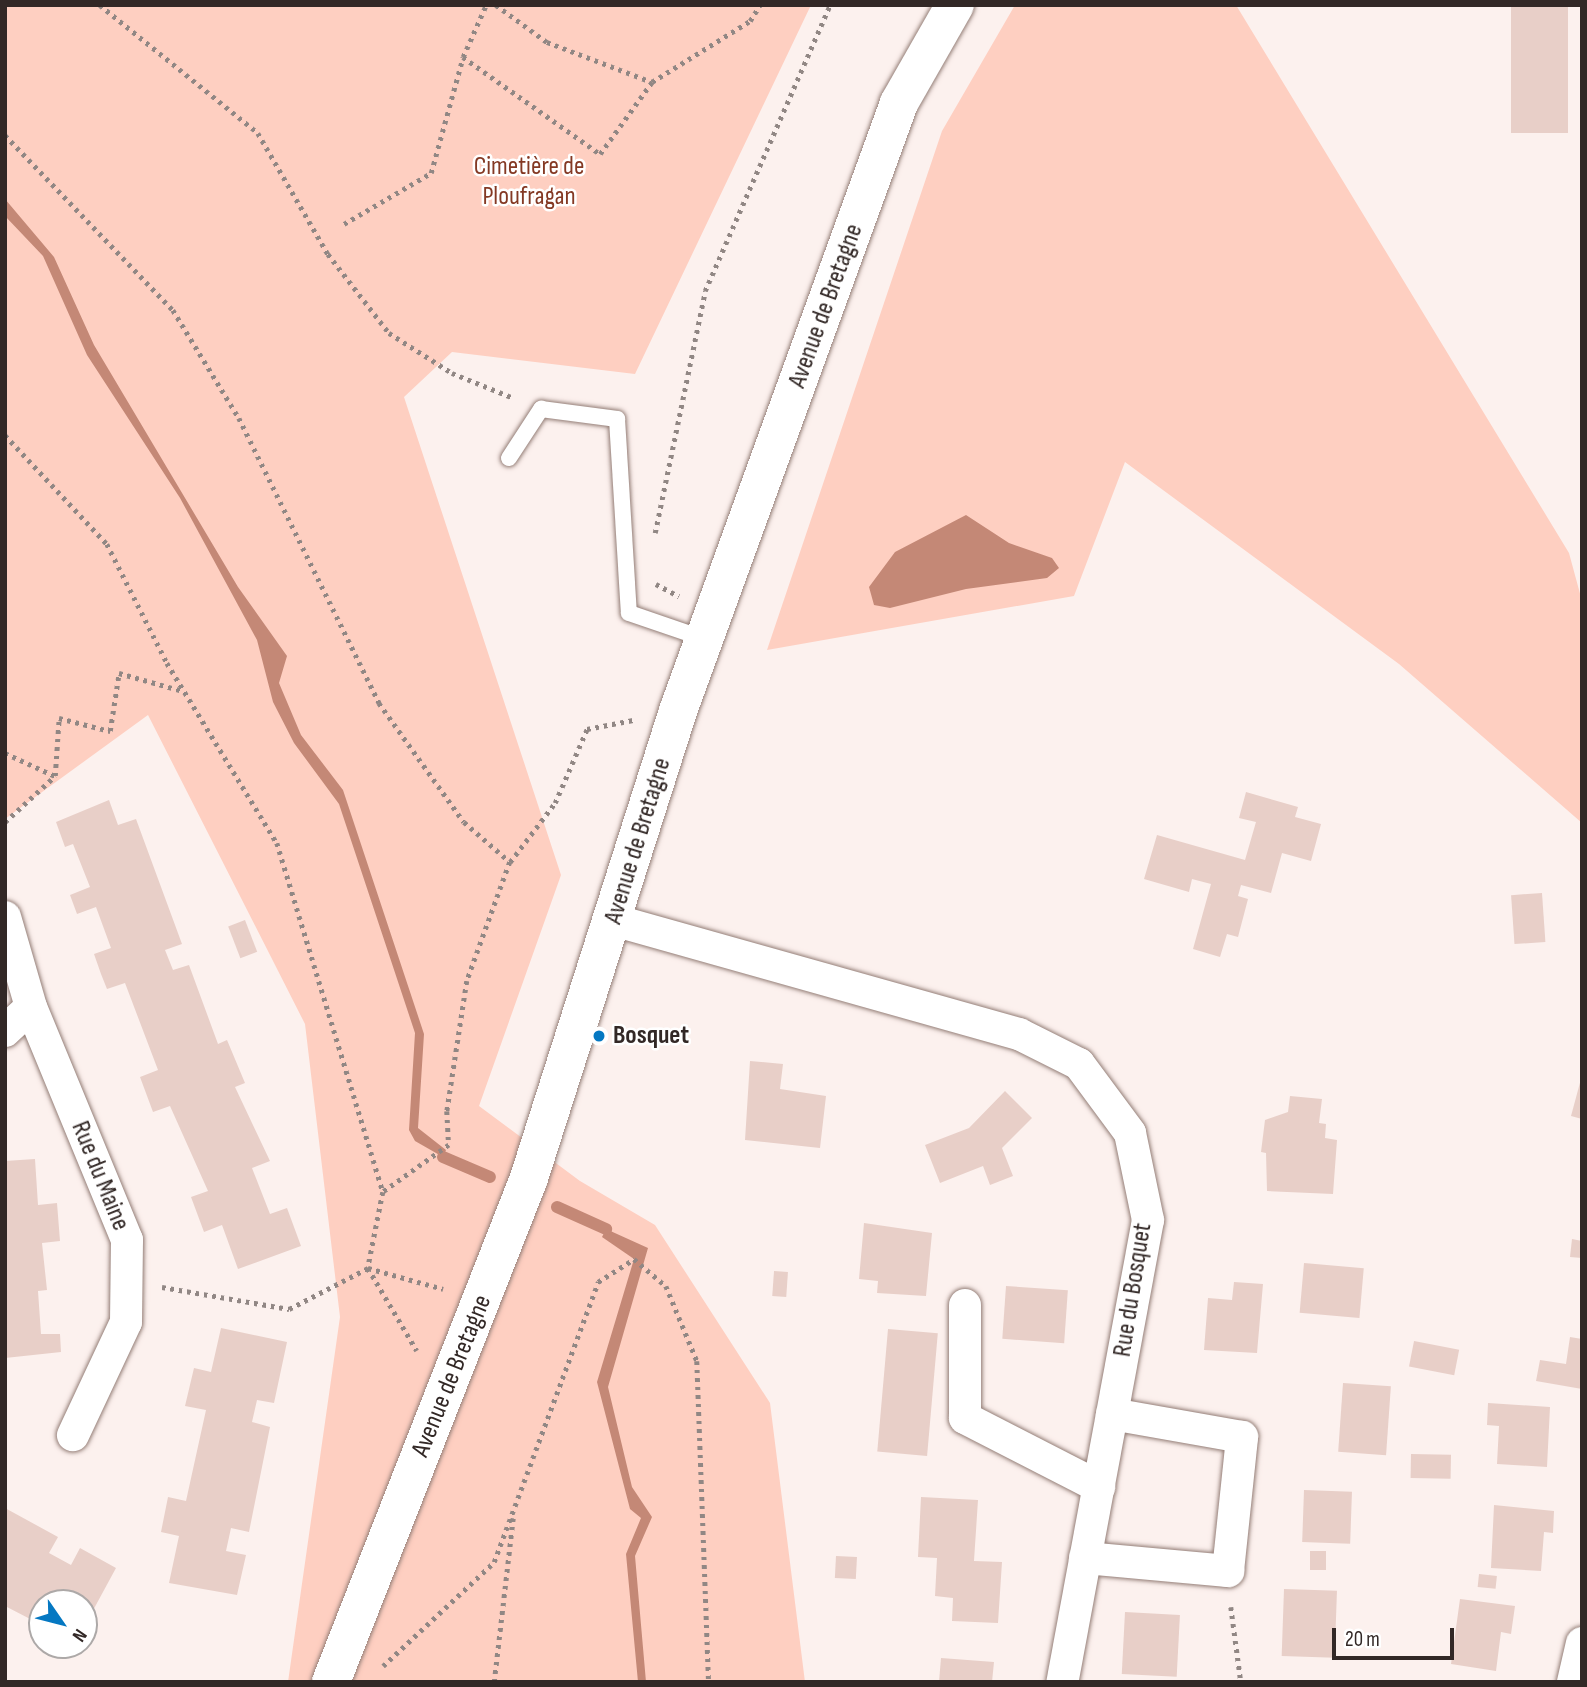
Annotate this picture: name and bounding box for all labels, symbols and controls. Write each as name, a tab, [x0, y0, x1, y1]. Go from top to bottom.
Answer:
park label: Cimetière de Ploufragan	[474, 151, 584, 212]
street label: Avenue de Bretagne	[782, 220, 870, 392]
street label: Avenue de Bretagne	[598, 754, 678, 928]
place label: Bosquet	[613, 1020, 689, 1052]
marker: Bosquet	[591, 1028, 607, 1044]
street label: Rue du Maine	[64, 1117, 136, 1235]
street label: Rue du Bosquet	[1107, 1221, 1159, 1359]
street label: Avenue de Bretagne	[405, 1290, 499, 1462]
north arrow	[28, 1589, 98, 1659]
scale bar	[1335, 1614, 1458, 1658]
text: N	[67, 1624, 91, 1646]
text: 20 m	[1345, 1627, 1380, 1652]

